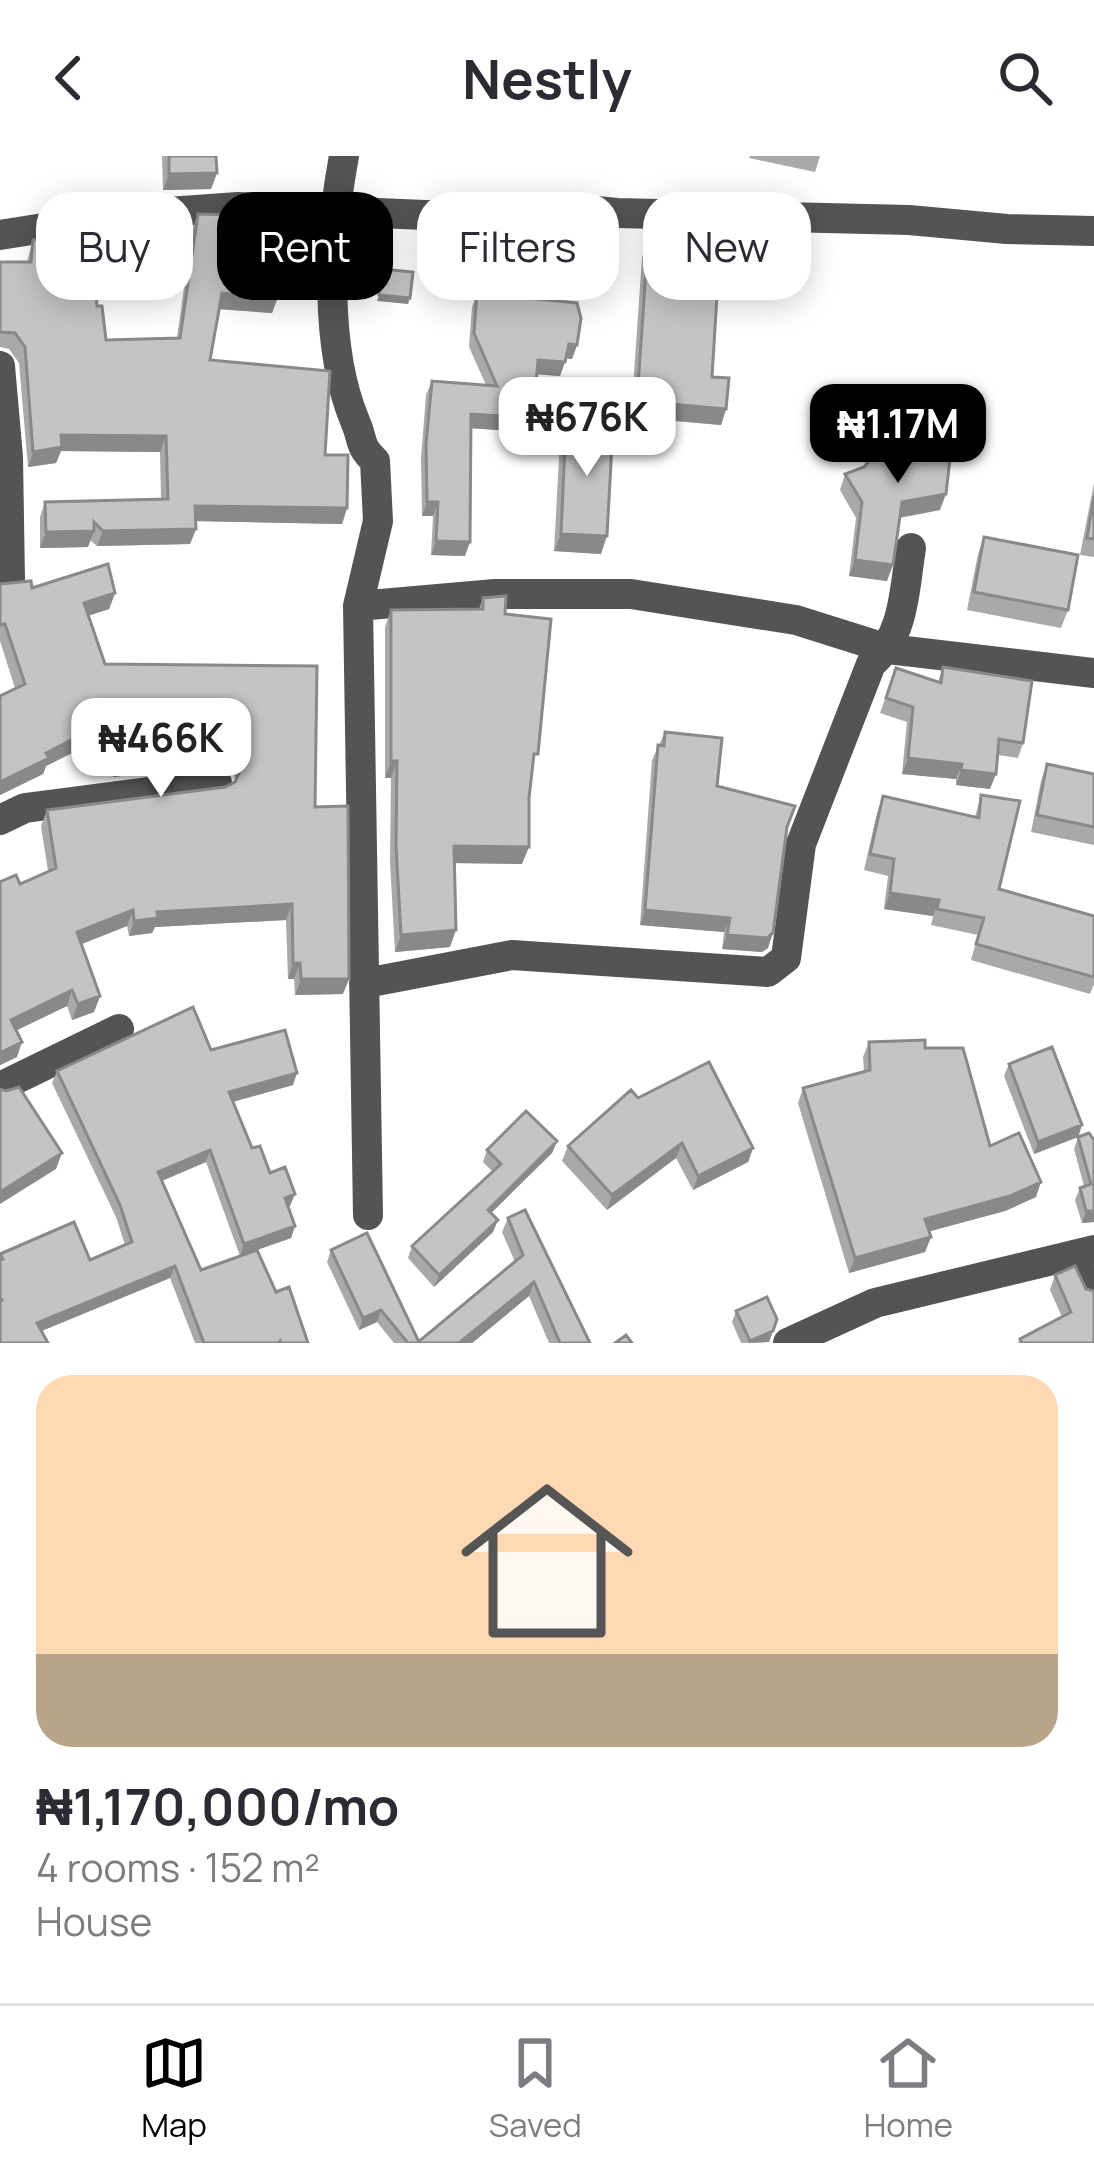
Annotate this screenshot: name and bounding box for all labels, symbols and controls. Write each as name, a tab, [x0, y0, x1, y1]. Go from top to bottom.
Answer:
text: Nestly	[462, 41, 632, 115]
icon: back	[36, 45, 102, 111]
icon: search	[992, 45, 1058, 111]
chip: Buy	[36, 192, 193, 300]
chip: Rent	[217, 192, 393, 300]
chip: Filters	[417, 192, 619, 300]
chip: New	[643, 192, 811, 300]
pin: ₦676K	[503, 377, 671, 479]
pin: ₦1.17M	[800, 384, 996, 486]
text: ₦676K	[526, 389, 648, 443]
text: ₦1.17M	[837, 396, 959, 450]
pin: ₦466K	[77, 698, 245, 800]
text: ₦466K	[98, 710, 224, 764]
icon: home	[439, 1453, 655, 1669]
text: ₦1,170,000/mo	[36, 1771, 399, 1840]
text: 4 rooms · 152 m²	[36, 1840, 320, 1894]
text: House	[36, 1894, 152, 1948]
tab: Map	[141, 2030, 207, 2147]
tab: Saved	[489, 2030, 582, 2147]
tab: Home	[864, 2030, 953, 2147]

